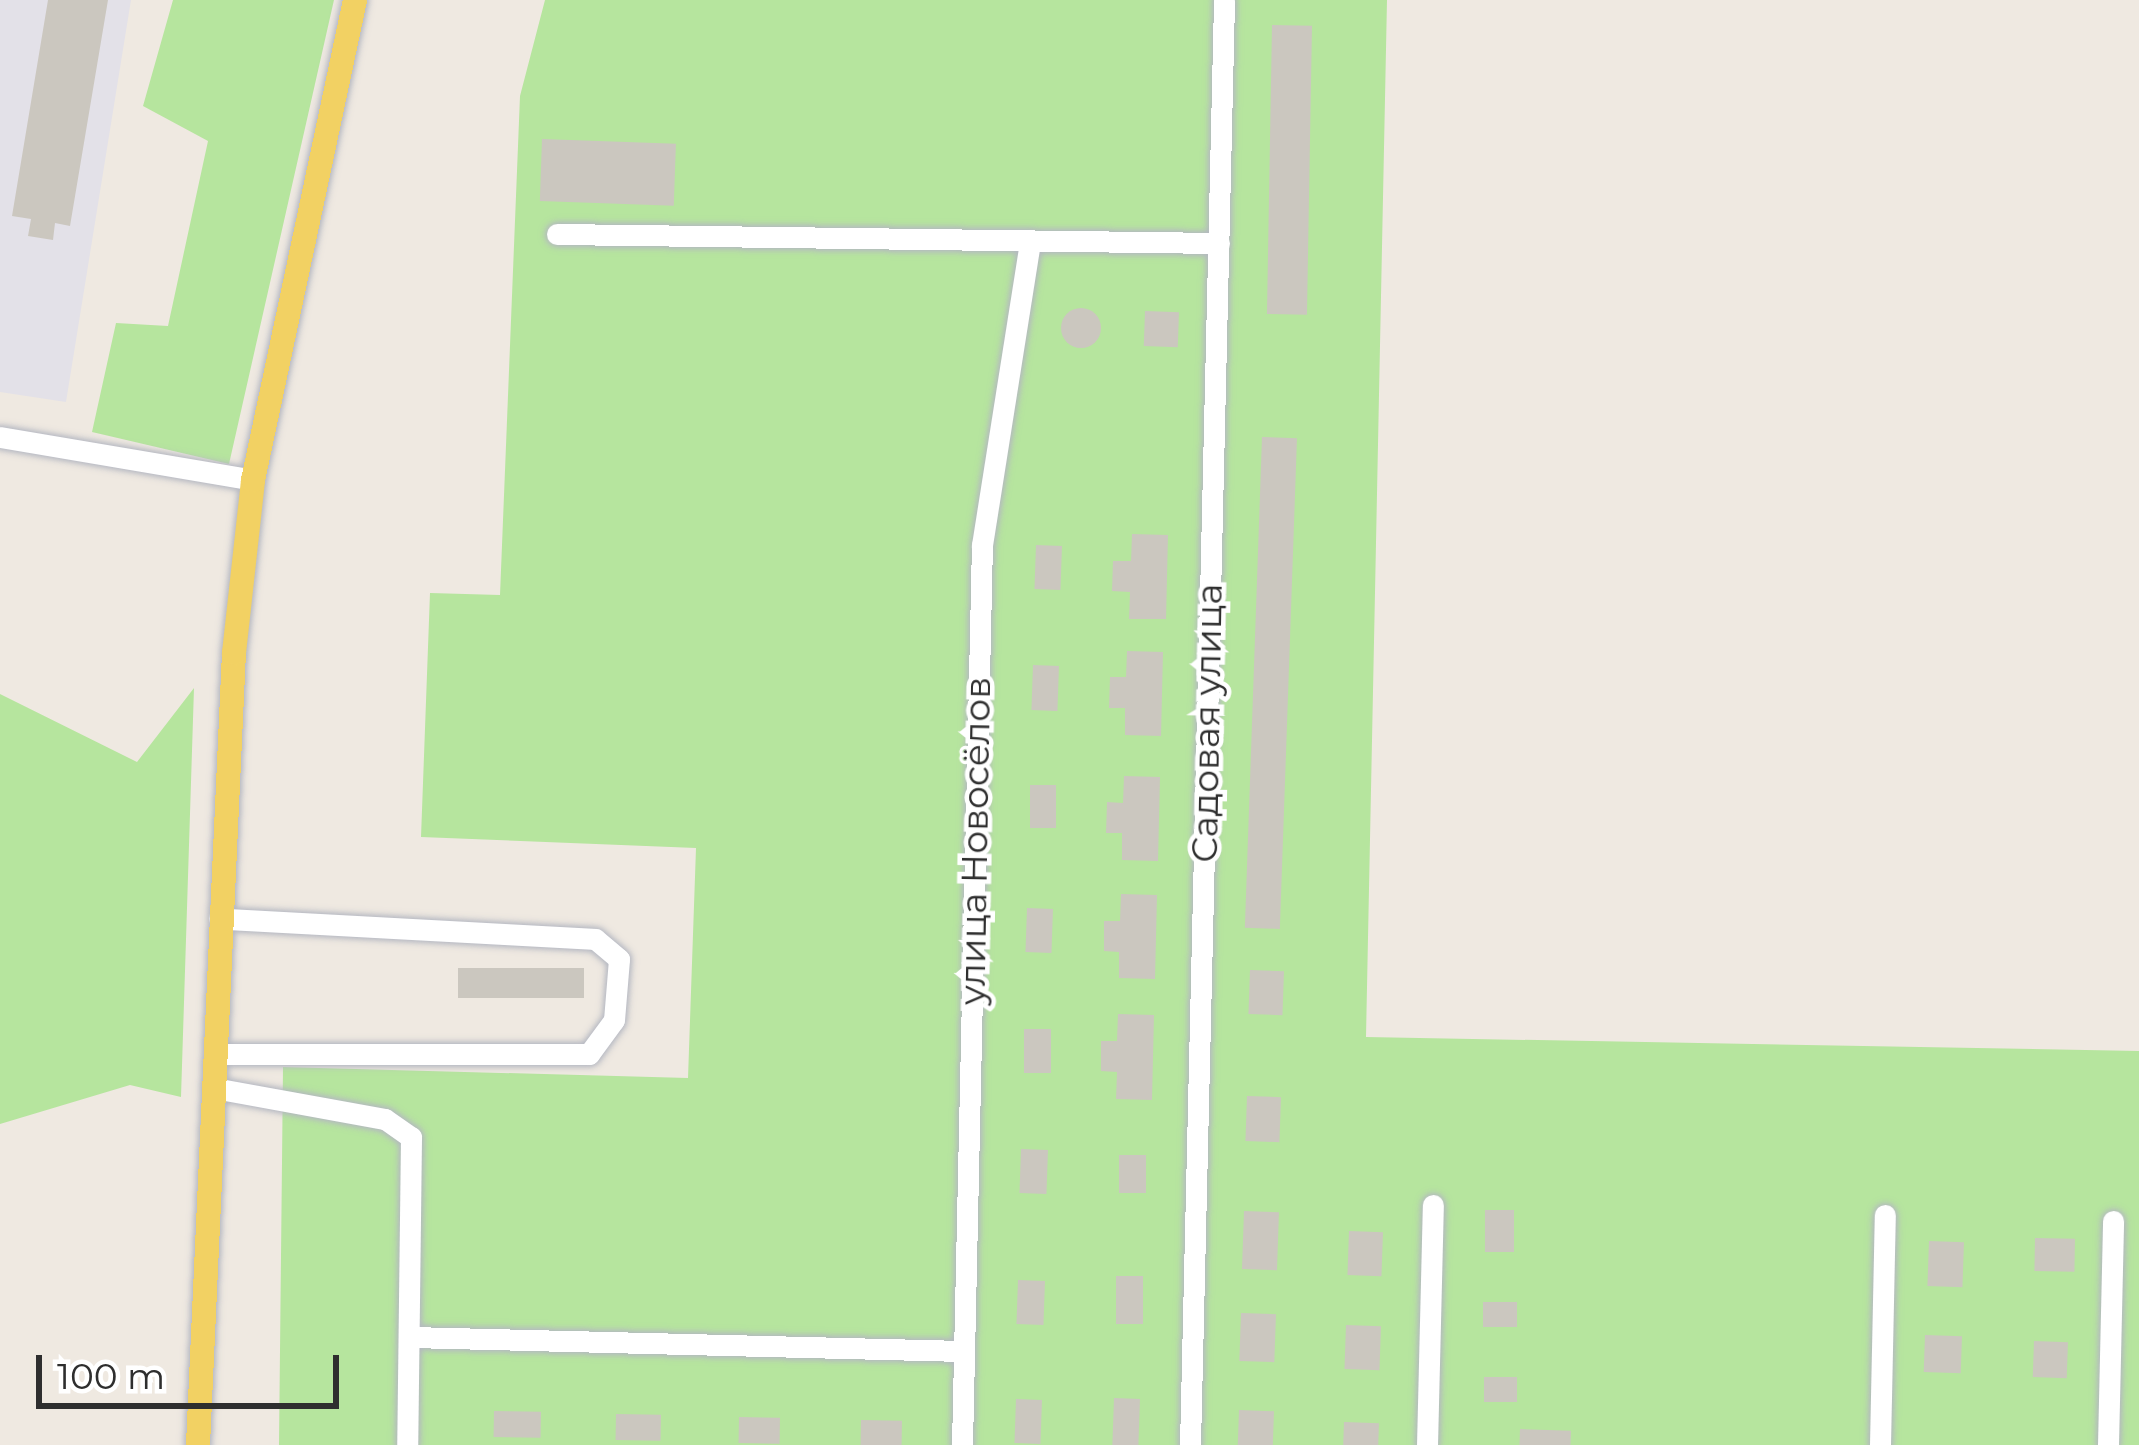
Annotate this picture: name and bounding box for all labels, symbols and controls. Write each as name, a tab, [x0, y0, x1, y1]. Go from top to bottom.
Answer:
street label: Садовая улица	[1183, 583, 1231, 863]
street label: улица Новосёлов	[951, 676, 999, 1006]
scale bar	[42, 1331, 345, 1405]
text: 100 m	[57, 1354, 165, 1398]

